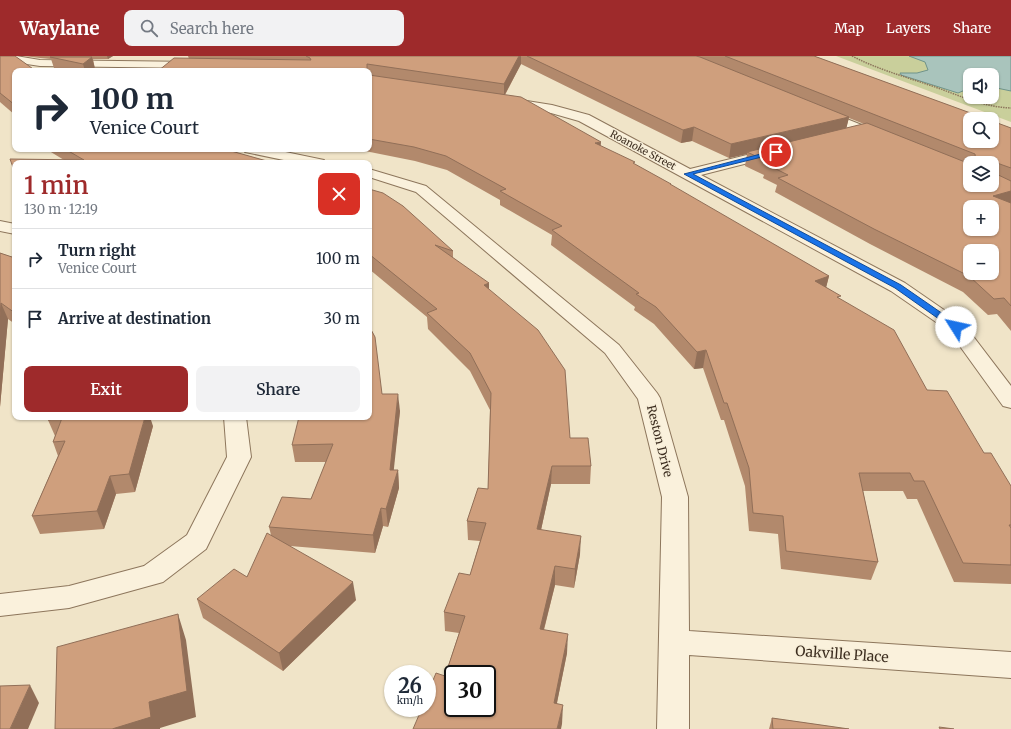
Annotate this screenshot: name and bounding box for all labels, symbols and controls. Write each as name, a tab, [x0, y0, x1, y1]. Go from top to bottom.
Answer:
search box	[124, 10, 404, 46]
text: Waylane	[20, 16, 100, 40]
icon: search	[138, 17, 160, 39]
text: Search here	[170, 19, 254, 38]
text: Map	[834, 19, 864, 37]
text: Layers	[886, 19, 931, 37]
text: Share	[953, 19, 991, 37]
map controls	[963, 68, 999, 280]
button: sound	[963, 68, 999, 104]
text: 100 m	[90, 81, 174, 117]
icon: right	[24, 84, 76, 136]
button: search	[963, 112, 999, 148]
text: Venice Court	[90, 116, 199, 139]
street label: Roanoke Street	[608, 127, 678, 173]
pin	[759, 135, 793, 169]
icon: arrive	[765, 141, 787, 163]
button: layers	[963, 156, 999, 192]
text: 1 min	[24, 170, 89, 201]
button: close	[318, 173, 360, 215]
button: +	[963, 200, 999, 236]
text: 130 m · 12:19	[24, 201, 98, 218]
text: Turn right	[58, 241, 136, 260]
button: −	[963, 244, 999, 280]
icon: right	[24, 248, 46, 270]
text: 100 m	[316, 249, 360, 268]
text: Venice Court	[58, 260, 137, 277]
position arrow	[935, 306, 977, 348]
icon: arrive	[24, 308, 46, 330]
text: Arrive at destination	[58, 309, 211, 328]
text: 30 m	[323, 309, 360, 328]
button: Exit	[24, 366, 188, 412]
button: Share	[196, 366, 360, 412]
street label: Reston Drive	[644, 403, 676, 479]
street label: Oakville Place	[795, 642, 889, 666]
speed limit sign: 30	[444, 665, 496, 717]
text: 26	[398, 673, 422, 698]
text: km/h	[397, 694, 423, 707]

